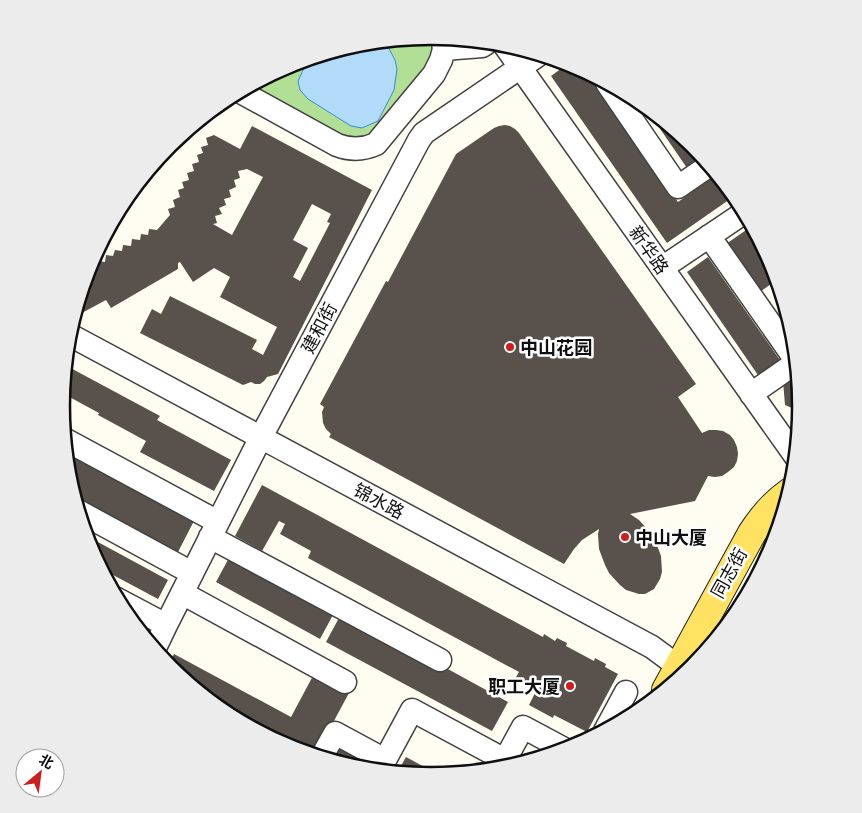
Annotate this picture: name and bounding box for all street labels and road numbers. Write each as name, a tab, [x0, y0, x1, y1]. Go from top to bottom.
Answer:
street label: 新华路	[624, 221, 674, 279]
street label: 建和街	[296, 299, 342, 357]
street label: 锦水路	[350, 478, 408, 524]
street label: 同志街	[706, 544, 752, 602]

